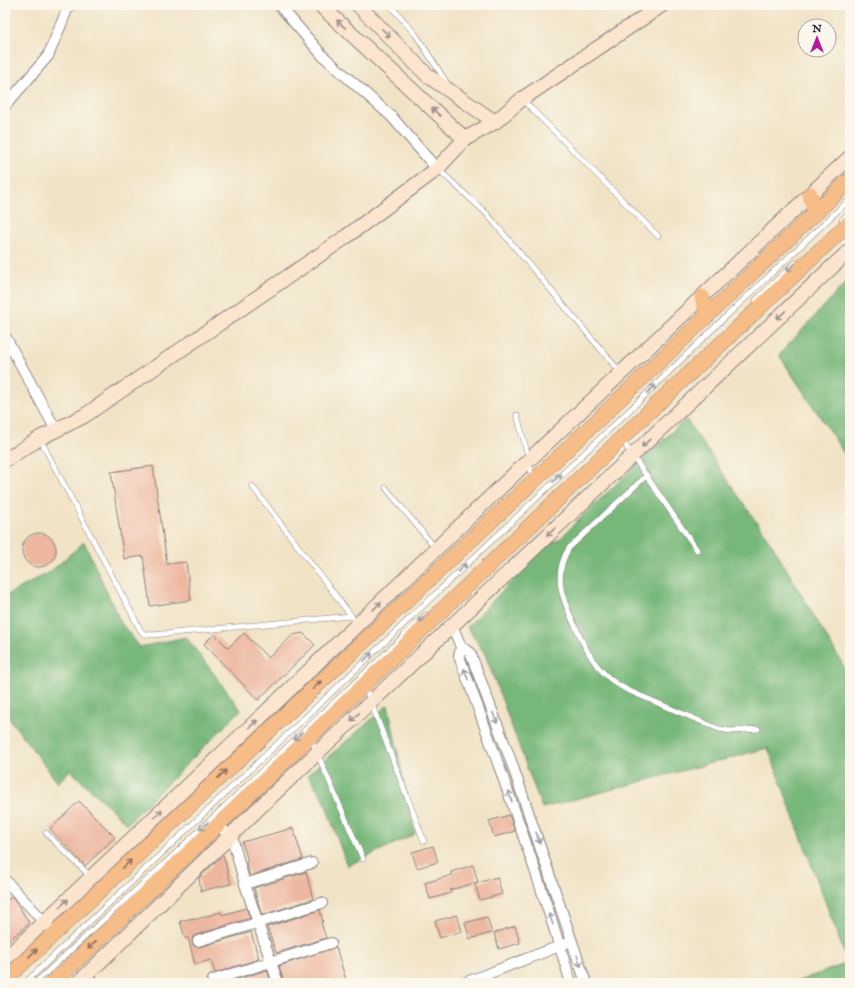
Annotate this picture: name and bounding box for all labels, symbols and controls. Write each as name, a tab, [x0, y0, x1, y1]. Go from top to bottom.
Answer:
north arrow	[797, 18, 837, 58]
one-way arrow	[336, 20, 346, 29]
text: N	[811, 22, 822, 36]
one-way arrow	[381, 28, 391, 38]
one-way arrow	[431, 108, 441, 117]
one-way arrow	[786, 263, 796, 272]
one-way arrow	[776, 310, 786, 320]
one-way arrow	[646, 384, 656, 394]
one-way arrow	[640, 438, 651, 447]
one-way arrow	[551, 474, 562, 483]
one-way arrow	[546, 527, 556, 537]
one-way arrow	[457, 563, 467, 573]
one-way arrow	[372, 601, 382, 610]
one-way arrow	[418, 613, 428, 623]
one-way arrow	[363, 652, 373, 662]
one-way arrow	[461, 668, 469, 680]
one-way arrow	[312, 681, 322, 690]
one-way arrow	[491, 711, 499, 723]
one-way arrow	[350, 712, 360, 722]
one-way arrow	[248, 720, 258, 729]
one-way arrow	[293, 731, 303, 741]
one-way arrow	[217, 770, 227, 779]
one-way arrow	[505, 790, 513, 802]
one-way arrow	[153, 809, 163, 818]
one-way arrow	[199, 821, 209, 831]
one-way arrow	[535, 831, 542, 844]
one-way arrow	[122, 859, 133, 868]
one-way arrow	[59, 898, 69, 908]
one-way arrow	[547, 913, 554, 926]
one-way arrow	[87, 940, 97, 950]
one-way arrow	[28, 948, 38, 958]
one-way arrow	[576, 955, 583, 968]

